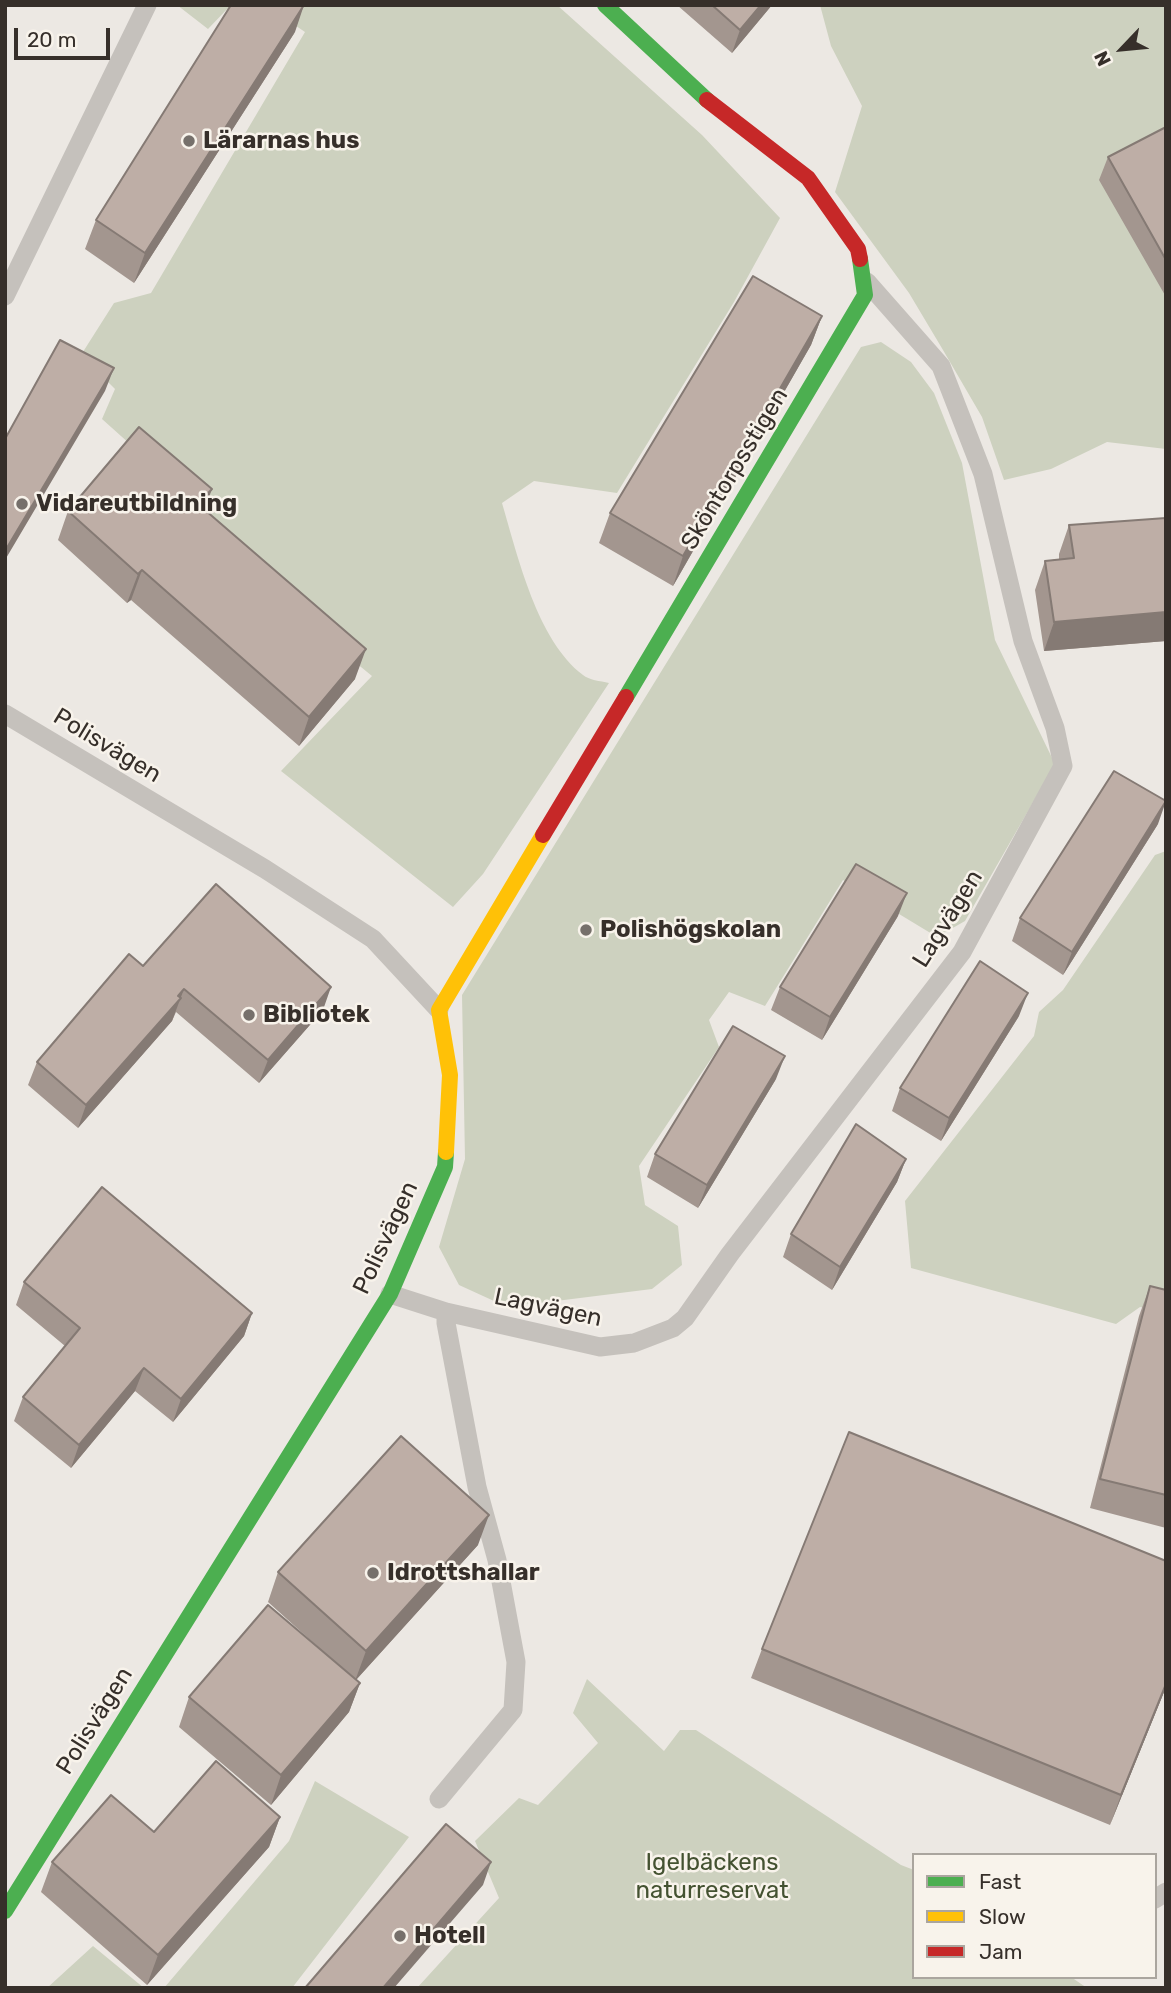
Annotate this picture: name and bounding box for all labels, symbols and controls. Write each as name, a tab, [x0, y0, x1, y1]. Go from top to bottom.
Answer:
scale bar	[18, 14, 114, 58]
north arrow	[1087, 14, 1157, 84]
text: 20 m	[27, 27, 76, 52]
text: N	[1089, 47, 1116, 70]
place label: Lärarnas hus	[203, 127, 359, 155]
marker: Lärarnas hus	[181, 133, 197, 149]
street label: Sköntorpsstigen	[675, 383, 795, 555]
place label: Vidareutbildning	[36, 490, 237, 518]
marker: Vidareutbildning	[14, 496, 30, 512]
street label: Polisvägen	[48, 703, 166, 789]
street label: Lagvägen	[907, 865, 989, 973]
place label: Polishögskolan	[600, 916, 781, 944]
marker: Polishögskolan	[578, 922, 594, 938]
place label: Bibliotek	[263, 1001, 370, 1029]
marker: Bibliotek	[241, 1007, 257, 1023]
street label: Polisvägen	[347, 1177, 425, 1299]
street label: Lagvägen	[491, 1283, 605, 1333]
place label: Idrottshallar	[387, 1559, 540, 1587]
marker: Idrottshallar	[365, 1565, 381, 1581]
street label: Polisvägen	[51, 1662, 139, 1780]
park label: Igelbäckens naturreservat	[635, 1849, 789, 1905]
legend	[912, 1853, 1157, 1979]
text: Fast	[979, 1869, 1021, 1894]
text: Slow	[979, 1904, 1026, 1929]
place label: Hotell	[414, 1922, 486, 1950]
marker: Hotell	[392, 1928, 408, 1944]
text: Jam	[979, 1939, 1023, 1964]

